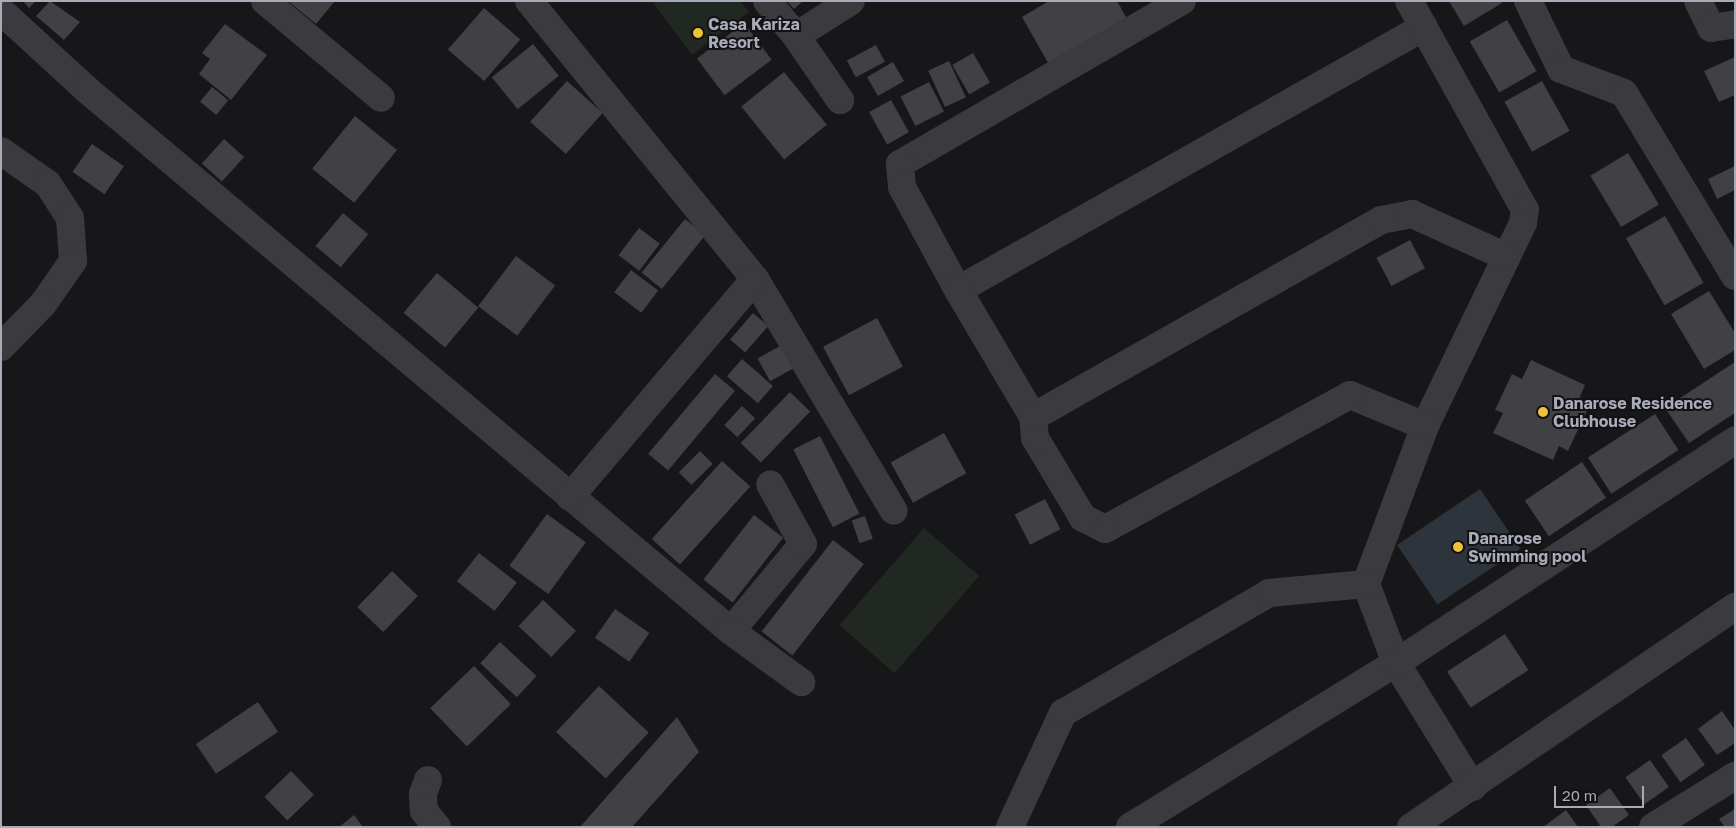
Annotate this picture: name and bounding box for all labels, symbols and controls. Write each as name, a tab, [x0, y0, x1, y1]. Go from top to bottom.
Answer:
place label: Casa Kariza Resort	[708, 14, 800, 52]
marker: Casa Kariza Resort	[692, 27, 704, 39]
place label: Danarose Residence Clubhouse	[1553, 393, 1712, 431]
marker: Danarose Residence Clubhouse	[1537, 406, 1549, 418]
place label: Danarose Swimming pool	[1468, 528, 1587, 566]
marker: Danarose Swimming pool	[1452, 541, 1464, 553]
scale bar	[1556, 776, 1646, 808]
text: 20 m	[1562, 786, 1597, 804]

